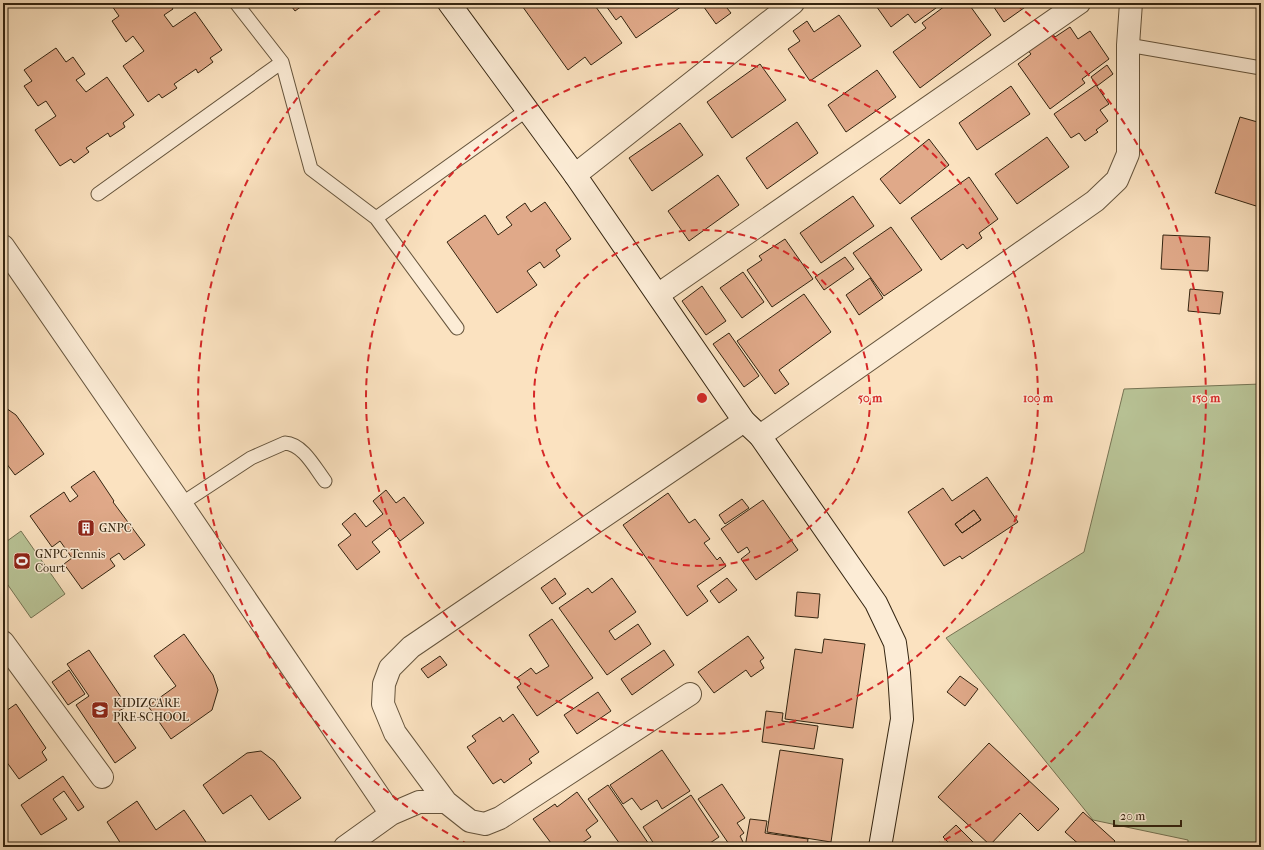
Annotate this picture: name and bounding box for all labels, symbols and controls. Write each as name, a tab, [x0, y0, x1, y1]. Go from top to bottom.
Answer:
centre of rings	[695, 391, 709, 405]
text: 50 m	[858, 391, 883, 405]
text: 100 m	[1023, 391, 1054, 405]
text: 150 m	[1192, 391, 1221, 405]
building icon: GNPC	[76, 518, 96, 538]
place label: GNPC	[99, 521, 132, 535]
place label: GNPC Tennis Court	[35, 547, 106, 575]
sports icon: GNPC Tennis Court	[12, 551, 32, 571]
place label: KIDIZCARE PRE-SCHOOL	[113, 696, 190, 724]
school or university icon: KIDIZCARE PRE-SCHOOL	[90, 700, 110, 720]
scale bar	[1114, 802, 1181, 828]
text: 20 m	[1120, 809, 1145, 823]

